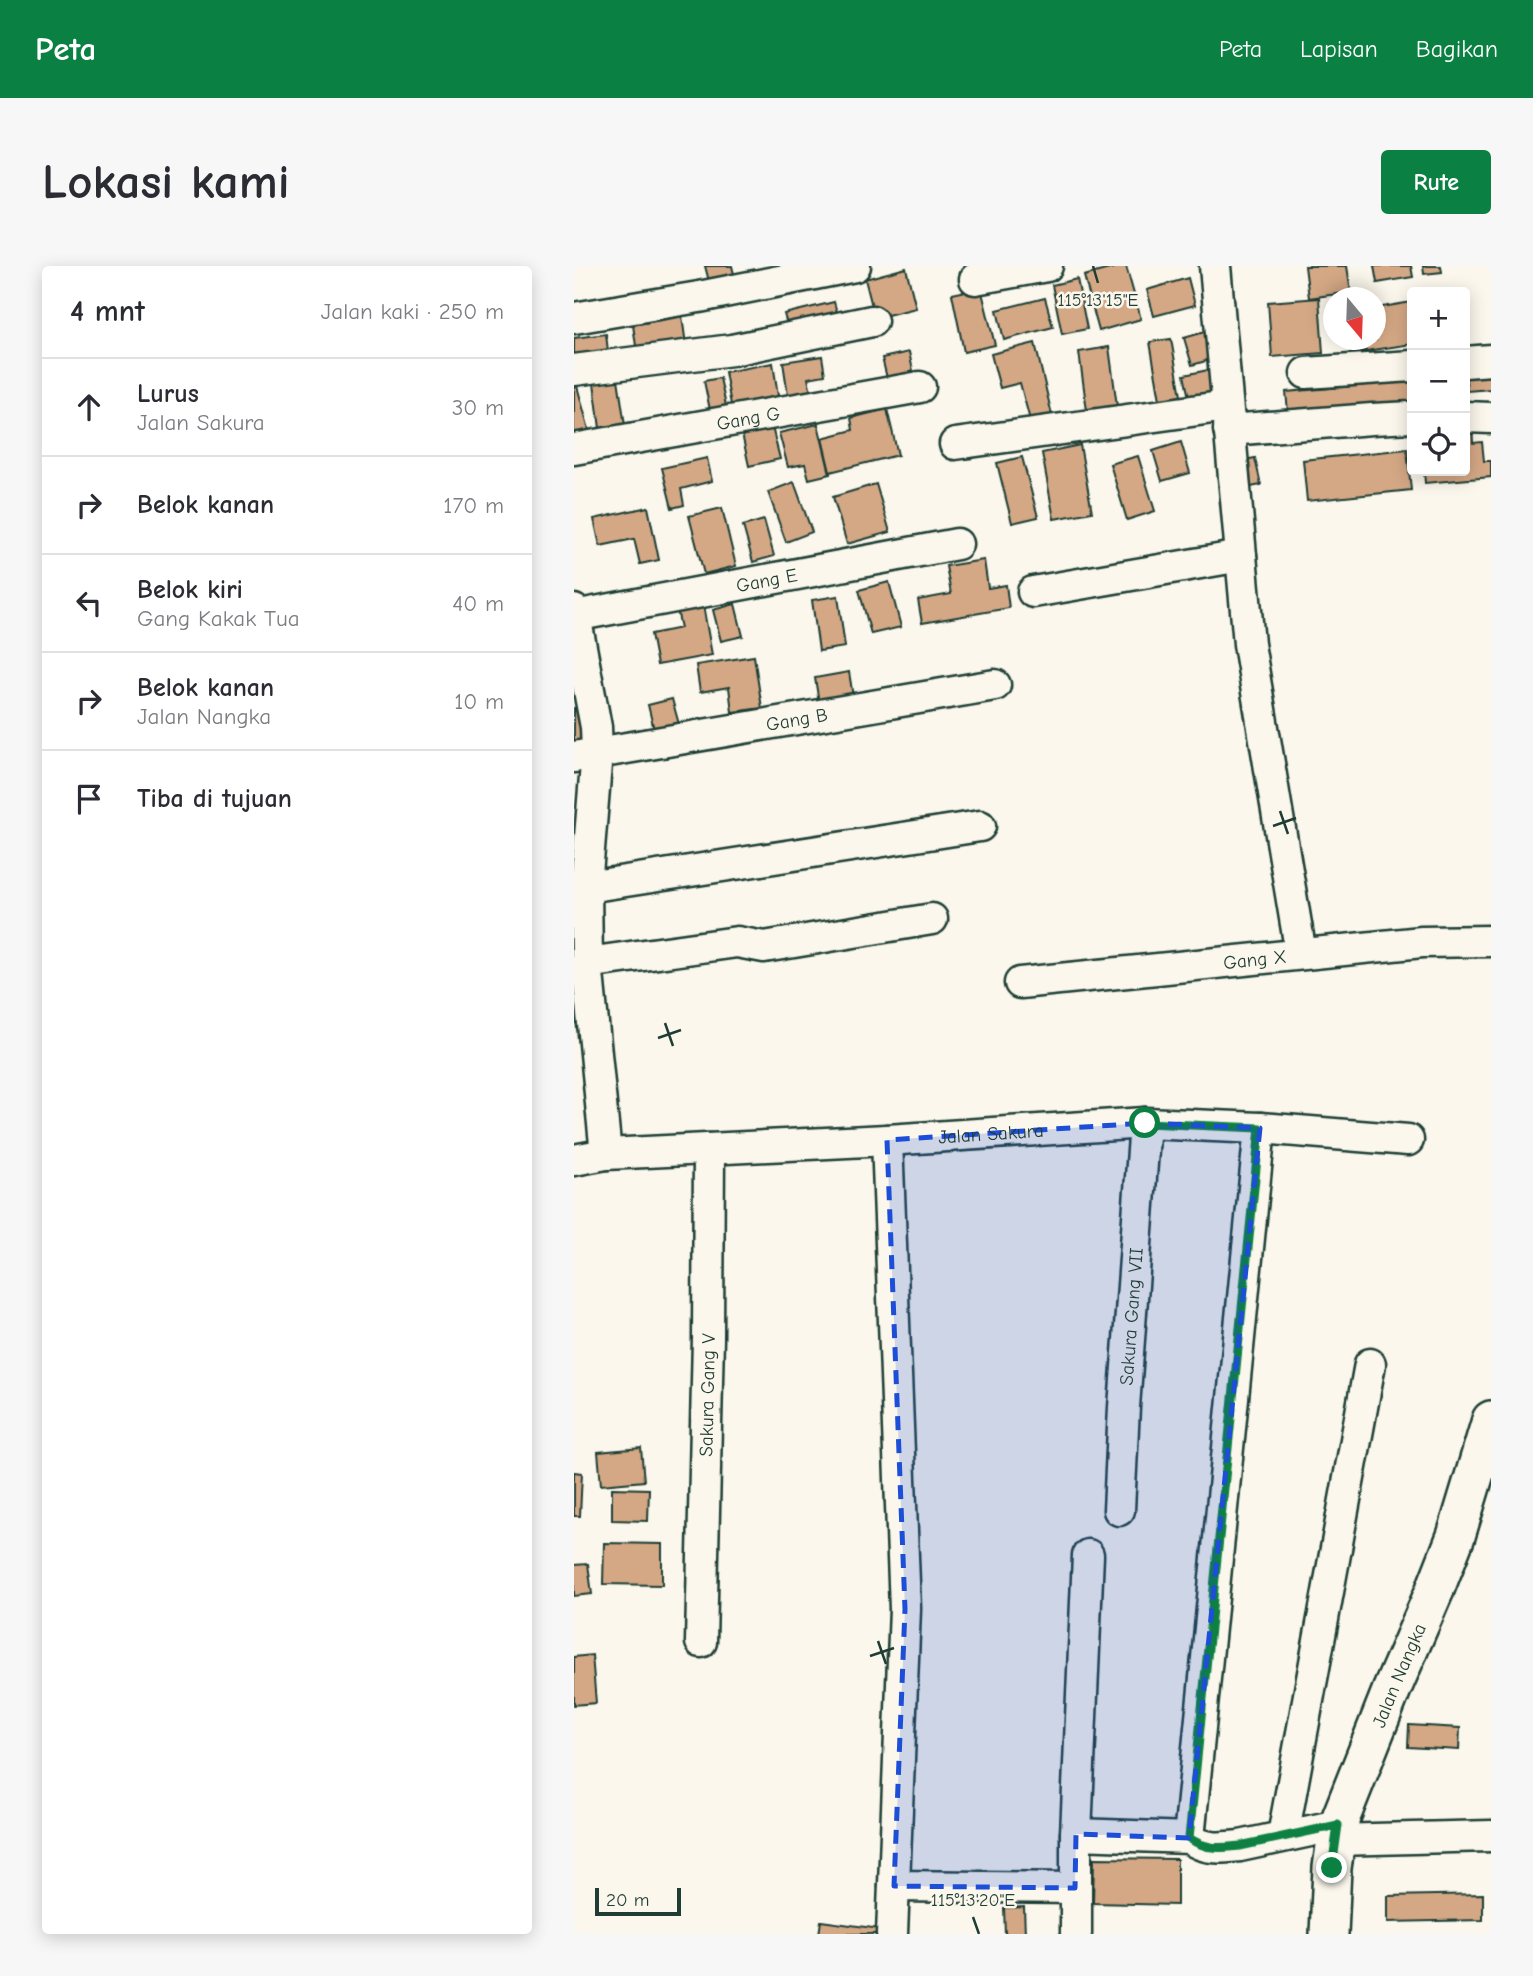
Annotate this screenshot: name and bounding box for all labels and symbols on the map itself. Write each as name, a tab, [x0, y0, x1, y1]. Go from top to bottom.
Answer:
north arrow	[1323, 287, 1386, 350]
text: 115°13'15"E	[1058, 290, 1139, 311]
street label: Gang G	[715, 402, 782, 435]
street label: Gang E	[734, 564, 799, 597]
street label: Gang B	[764, 704, 829, 736]
street label: Gang X	[1222, 946, 1288, 974]
route start	[1129, 1107, 1160, 1138]
street label: Jalan Sakura	[938, 1120, 1044, 1149]
street label: Sakura Gang VII	[1116, 1247, 1148, 1386]
street label: Sakura Gang V	[695, 1332, 720, 1457]
street label: Jalan Nangka	[1368, 1620, 1431, 1731]
route end	[1316, 1852, 1347, 1883]
scale bar	[595, 1885, 681, 1917]
text: 115°13'20"E	[931, 1890, 1015, 1911]

